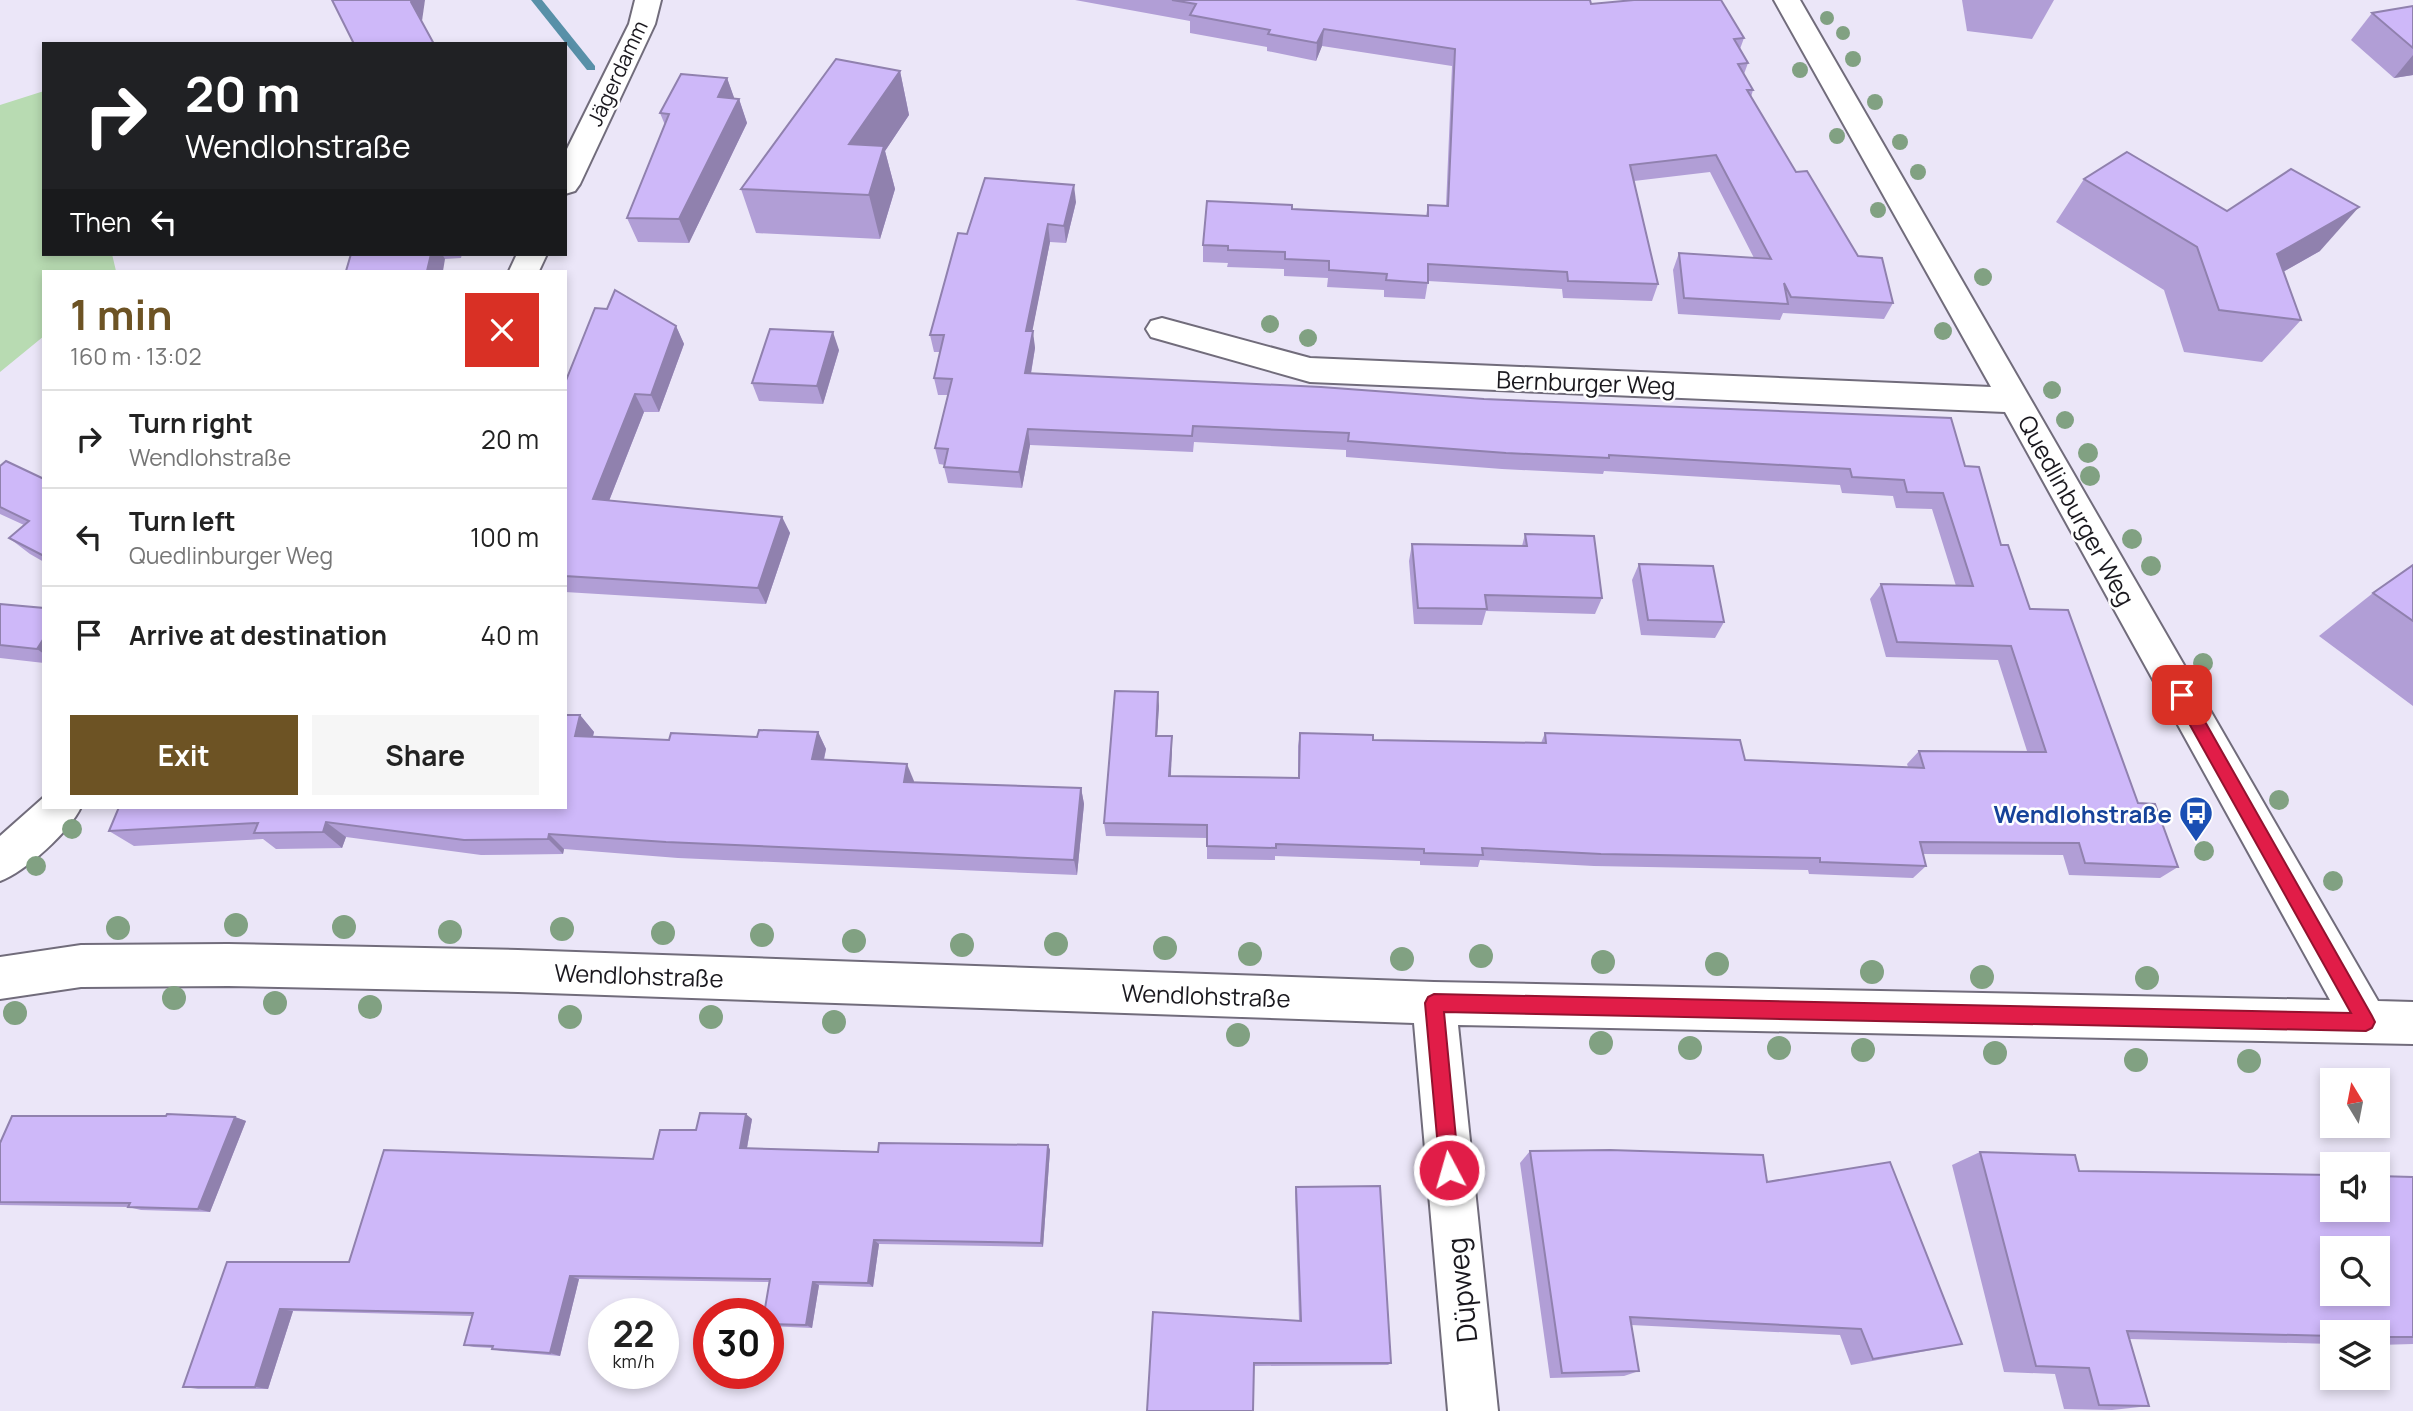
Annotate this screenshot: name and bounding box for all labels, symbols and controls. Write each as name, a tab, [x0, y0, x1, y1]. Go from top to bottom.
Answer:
street label: Jägerdamm	[580, 16, 654, 130]
text: 20 m	[185, 60, 300, 127]
icon: right	[70, 70, 161, 161]
text: Wendlohstraße	[185, 124, 411, 168]
icon: left	[145, 203, 183, 241]
text: Then	[70, 204, 131, 240]
text: 1 min	[70, 285, 173, 343]
button: close	[465, 293, 539, 367]
text: 160 m · 13:02	[70, 340, 202, 372]
street label: Bernburger Weg	[1496, 362, 1676, 402]
text: Turn right	[129, 405, 253, 441]
street label: Quedlinburger Weg	[2011, 409, 2143, 611]
icon: right	[70, 420, 108, 458]
text: 20 m	[481, 421, 539, 457]
text: Wendlohstraße	[129, 441, 291, 473]
text: Turn left	[129, 503, 236, 539]
icon: left	[70, 518, 108, 556]
text: 100 m	[470, 519, 539, 555]
text: Quedlinburger Weg	[129, 539, 333, 571]
icon: arrive	[70, 616, 108, 654]
text: Arrive at destination	[129, 617, 387, 653]
text: 40 m	[481, 617, 539, 653]
pin	[2152, 665, 2212, 725]
icon: arrive	[2163, 676, 2201, 714]
button: Exit	[70, 715, 298, 795]
button: Share	[312, 715, 539, 795]
bus stop icon: Wendlohstraße	[2177, 794, 2215, 843]
place label: Wendlohstraße	[1994, 797, 2172, 830]
street label: Wendlohstraße	[554, 956, 724, 994]
street label: Wendlohstraße	[1121, 976, 1291, 1014]
north arrow	[2320, 1068, 2390, 1138]
map controls	[2320, 1068, 2390, 1390]
position arrow	[1412, 1133, 1486, 1207]
button: sound	[2320, 1152, 2390, 1222]
street label: Düpweg	[1437, 1236, 1485, 1344]
button: search	[2320, 1236, 2390, 1306]
speed limit sign: 30	[693, 1298, 784, 1389]
text: 22	[613, 1310, 654, 1358]
button: layers	[2320, 1320, 2390, 1390]
text: km/h	[613, 1349, 654, 1373]

